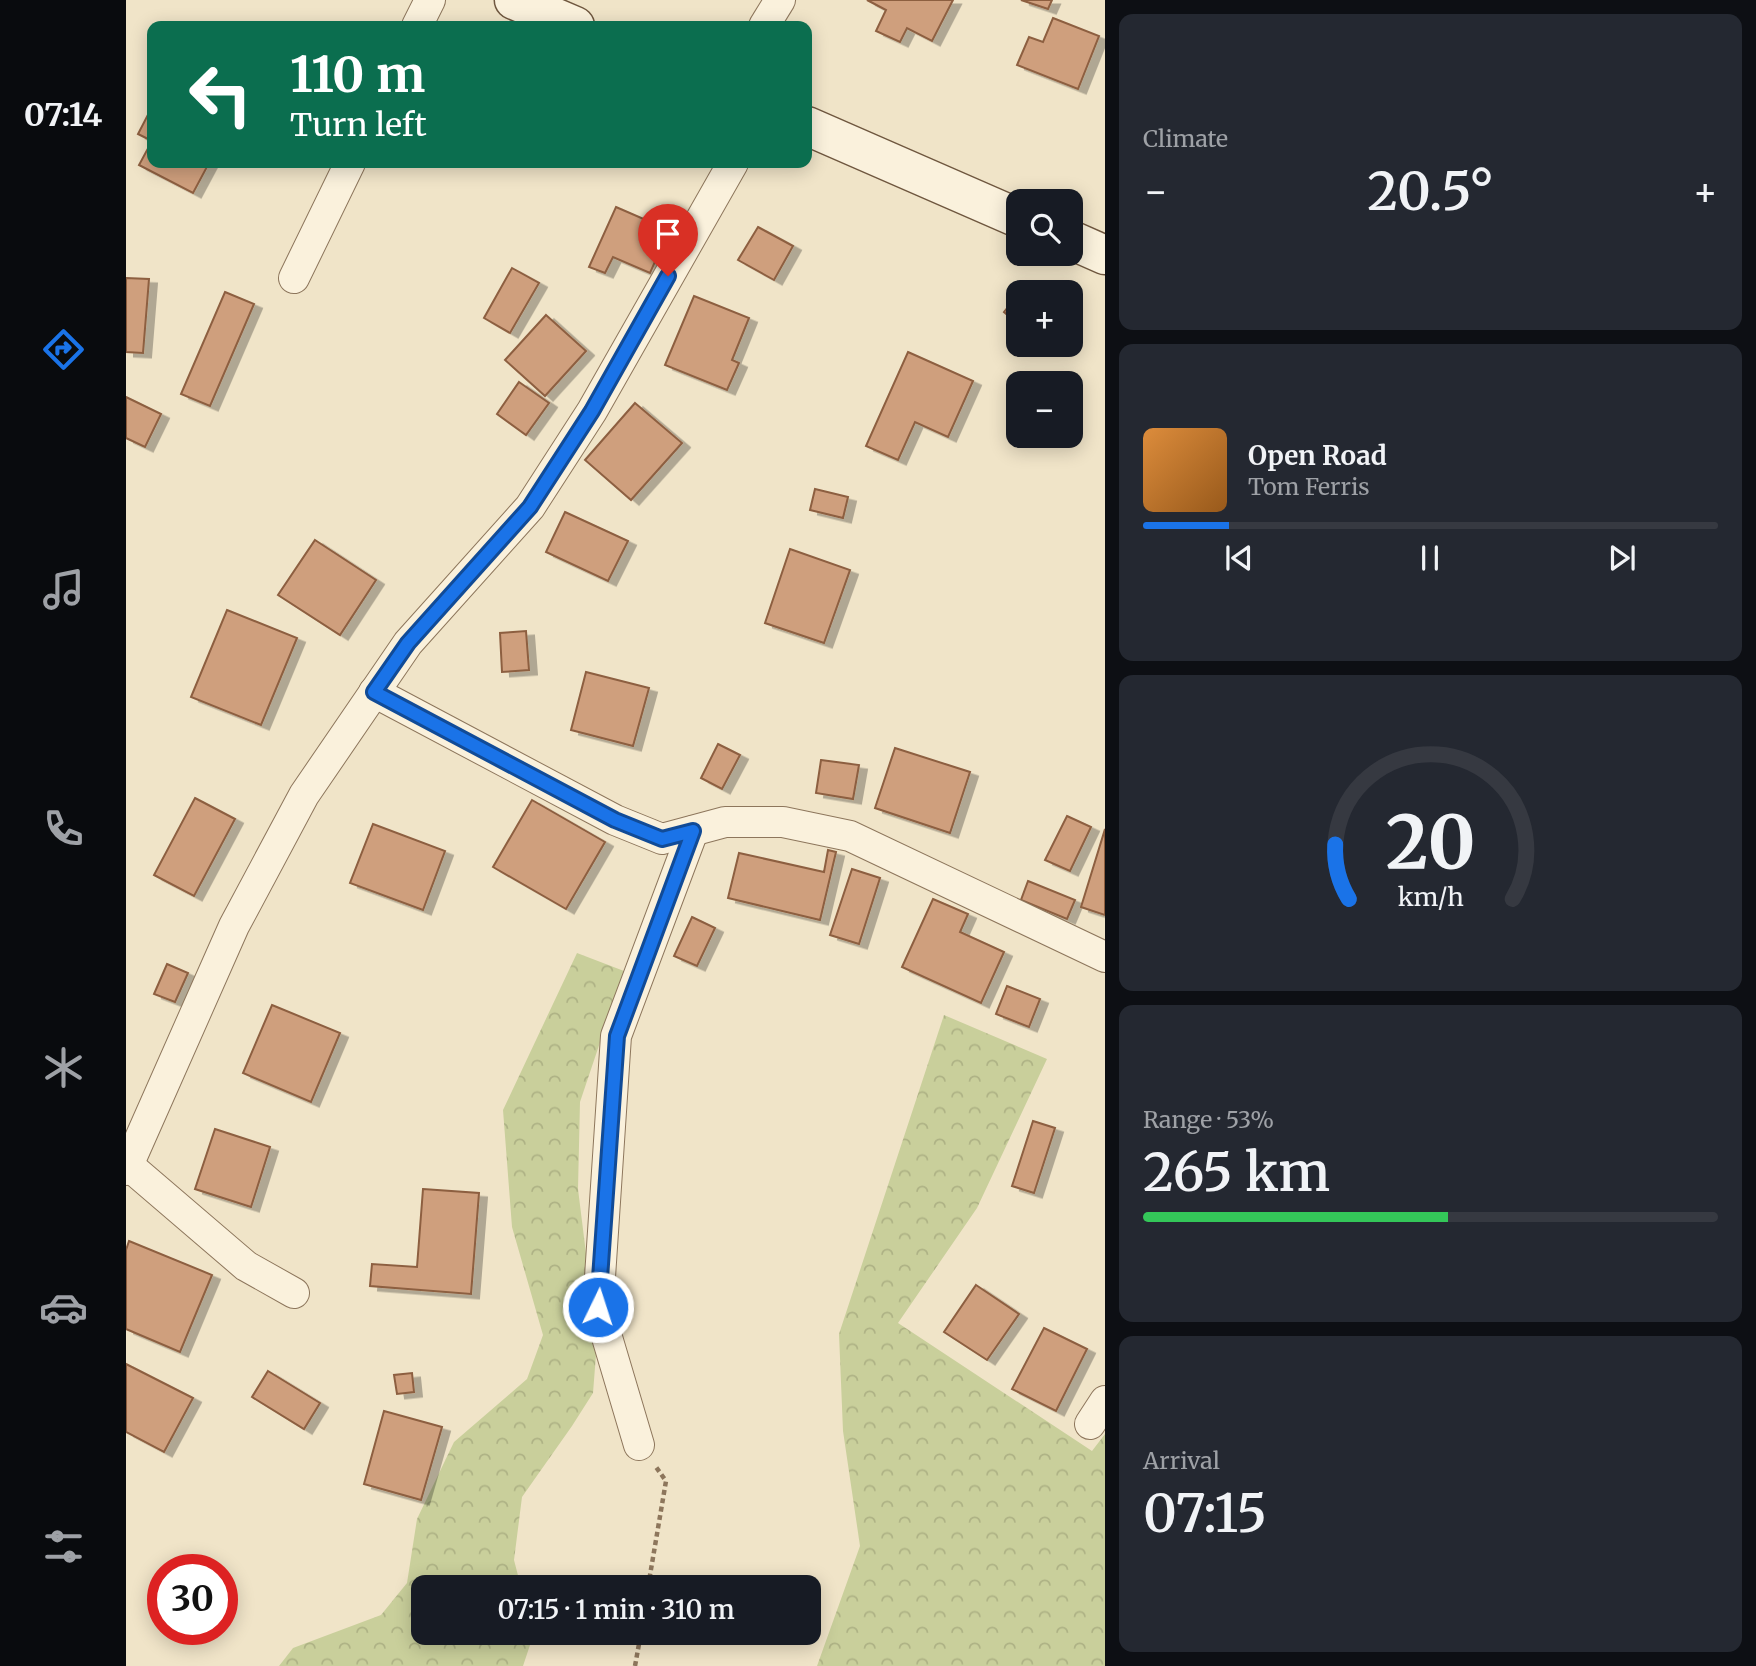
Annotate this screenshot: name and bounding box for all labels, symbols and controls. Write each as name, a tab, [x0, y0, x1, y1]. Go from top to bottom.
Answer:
text: 110 m	[290, 44, 425, 105]
icon: left	[175, 49, 266, 140]
text: 07:14	[24, 95, 102, 135]
text: Turn left	[290, 105, 427, 145]
text: Climate	[1143, 124, 1228, 153]
text: 20.5°	[1367, 159, 1494, 224]
text: −	[1143, 168, 1168, 215]
text: +	[1693, 168, 1718, 215]
map controls	[1006, 189, 1083, 448]
button: search	[1006, 189, 1083, 266]
pin	[638, 204, 698, 276]
icon: arrive	[649, 215, 687, 253]
button: +	[1006, 280, 1083, 357]
icon: directions	[39, 325, 88, 374]
button: −	[1006, 371, 1083, 448]
text: Open Road	[1248, 439, 1387, 472]
text: Tom Ferris	[1248, 472, 1370, 501]
icon: previous	[1220, 539, 1258, 577]
icon: pause	[1411, 539, 1449, 577]
icon: next	[1603, 539, 1641, 577]
icon: music	[39, 565, 88, 614]
text: 20	[1386, 797, 1476, 889]
icon: phone	[39, 804, 88, 853]
text: km/h	[1397, 881, 1464, 913]
icon: climate	[39, 1043, 88, 1092]
text: Range · 53%	[1143, 1105, 1274, 1134]
text: 265 km	[1143, 1140, 1330, 1205]
position arrow	[561, 1270, 635, 1344]
icon: car	[39, 1283, 88, 1332]
text: Arrival	[1143, 1446, 1220, 1475]
text: 07:15	[1143, 1481, 1267, 1546]
icon: filters	[39, 1522, 88, 1571]
speed limit sign: 30	[147, 1554, 238, 1645]
text: 07:15 · 1 min · 310 m	[497, 1593, 735, 1626]

